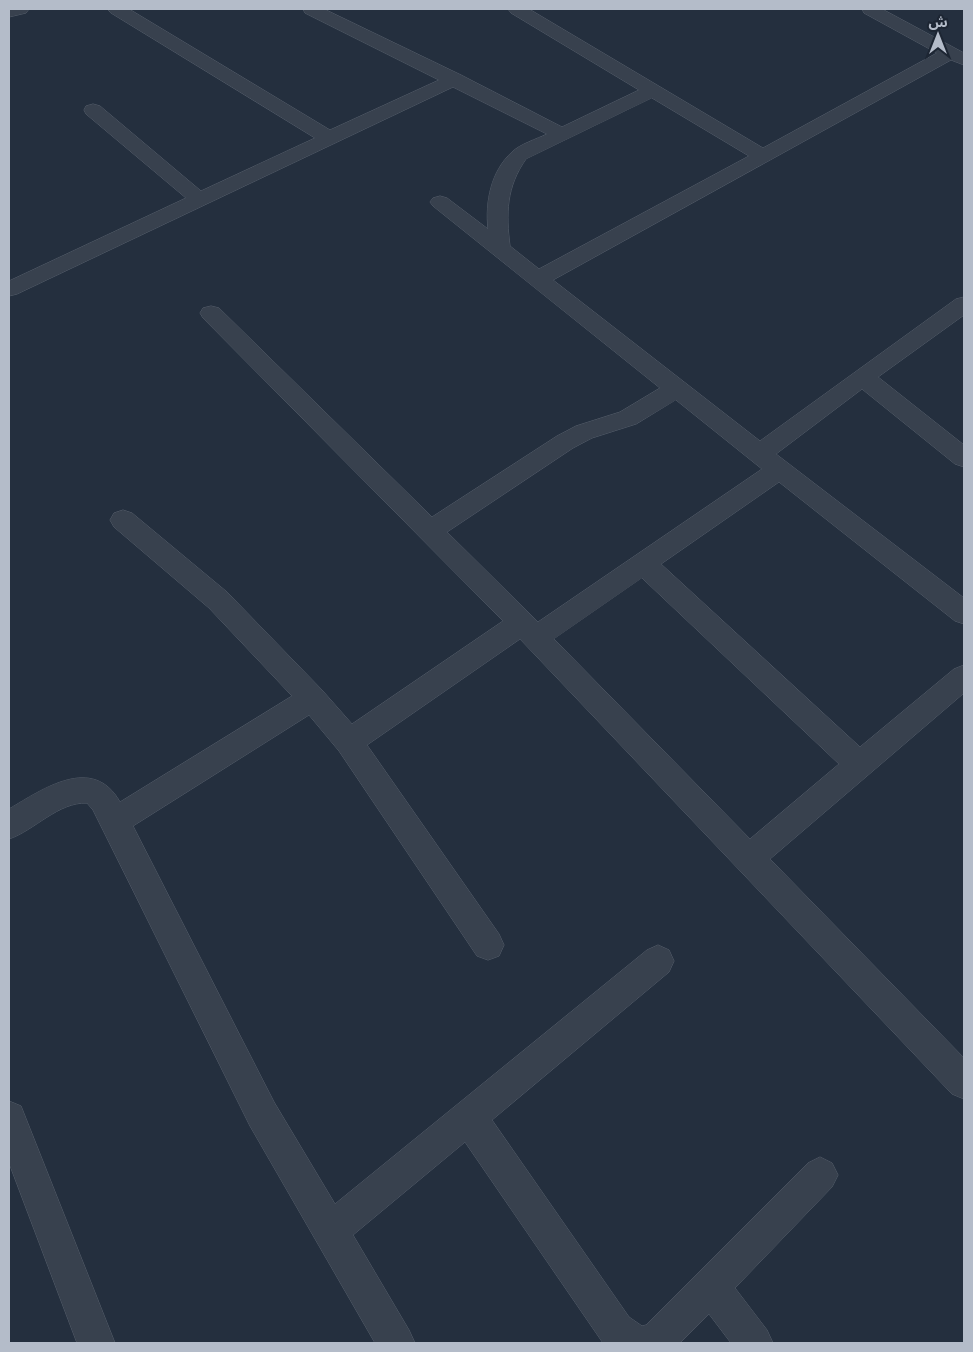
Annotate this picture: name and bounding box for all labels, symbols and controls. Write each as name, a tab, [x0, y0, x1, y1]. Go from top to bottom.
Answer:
north arrow	[913, 10, 963, 60]
text: ش	[928, 14, 948, 31]

